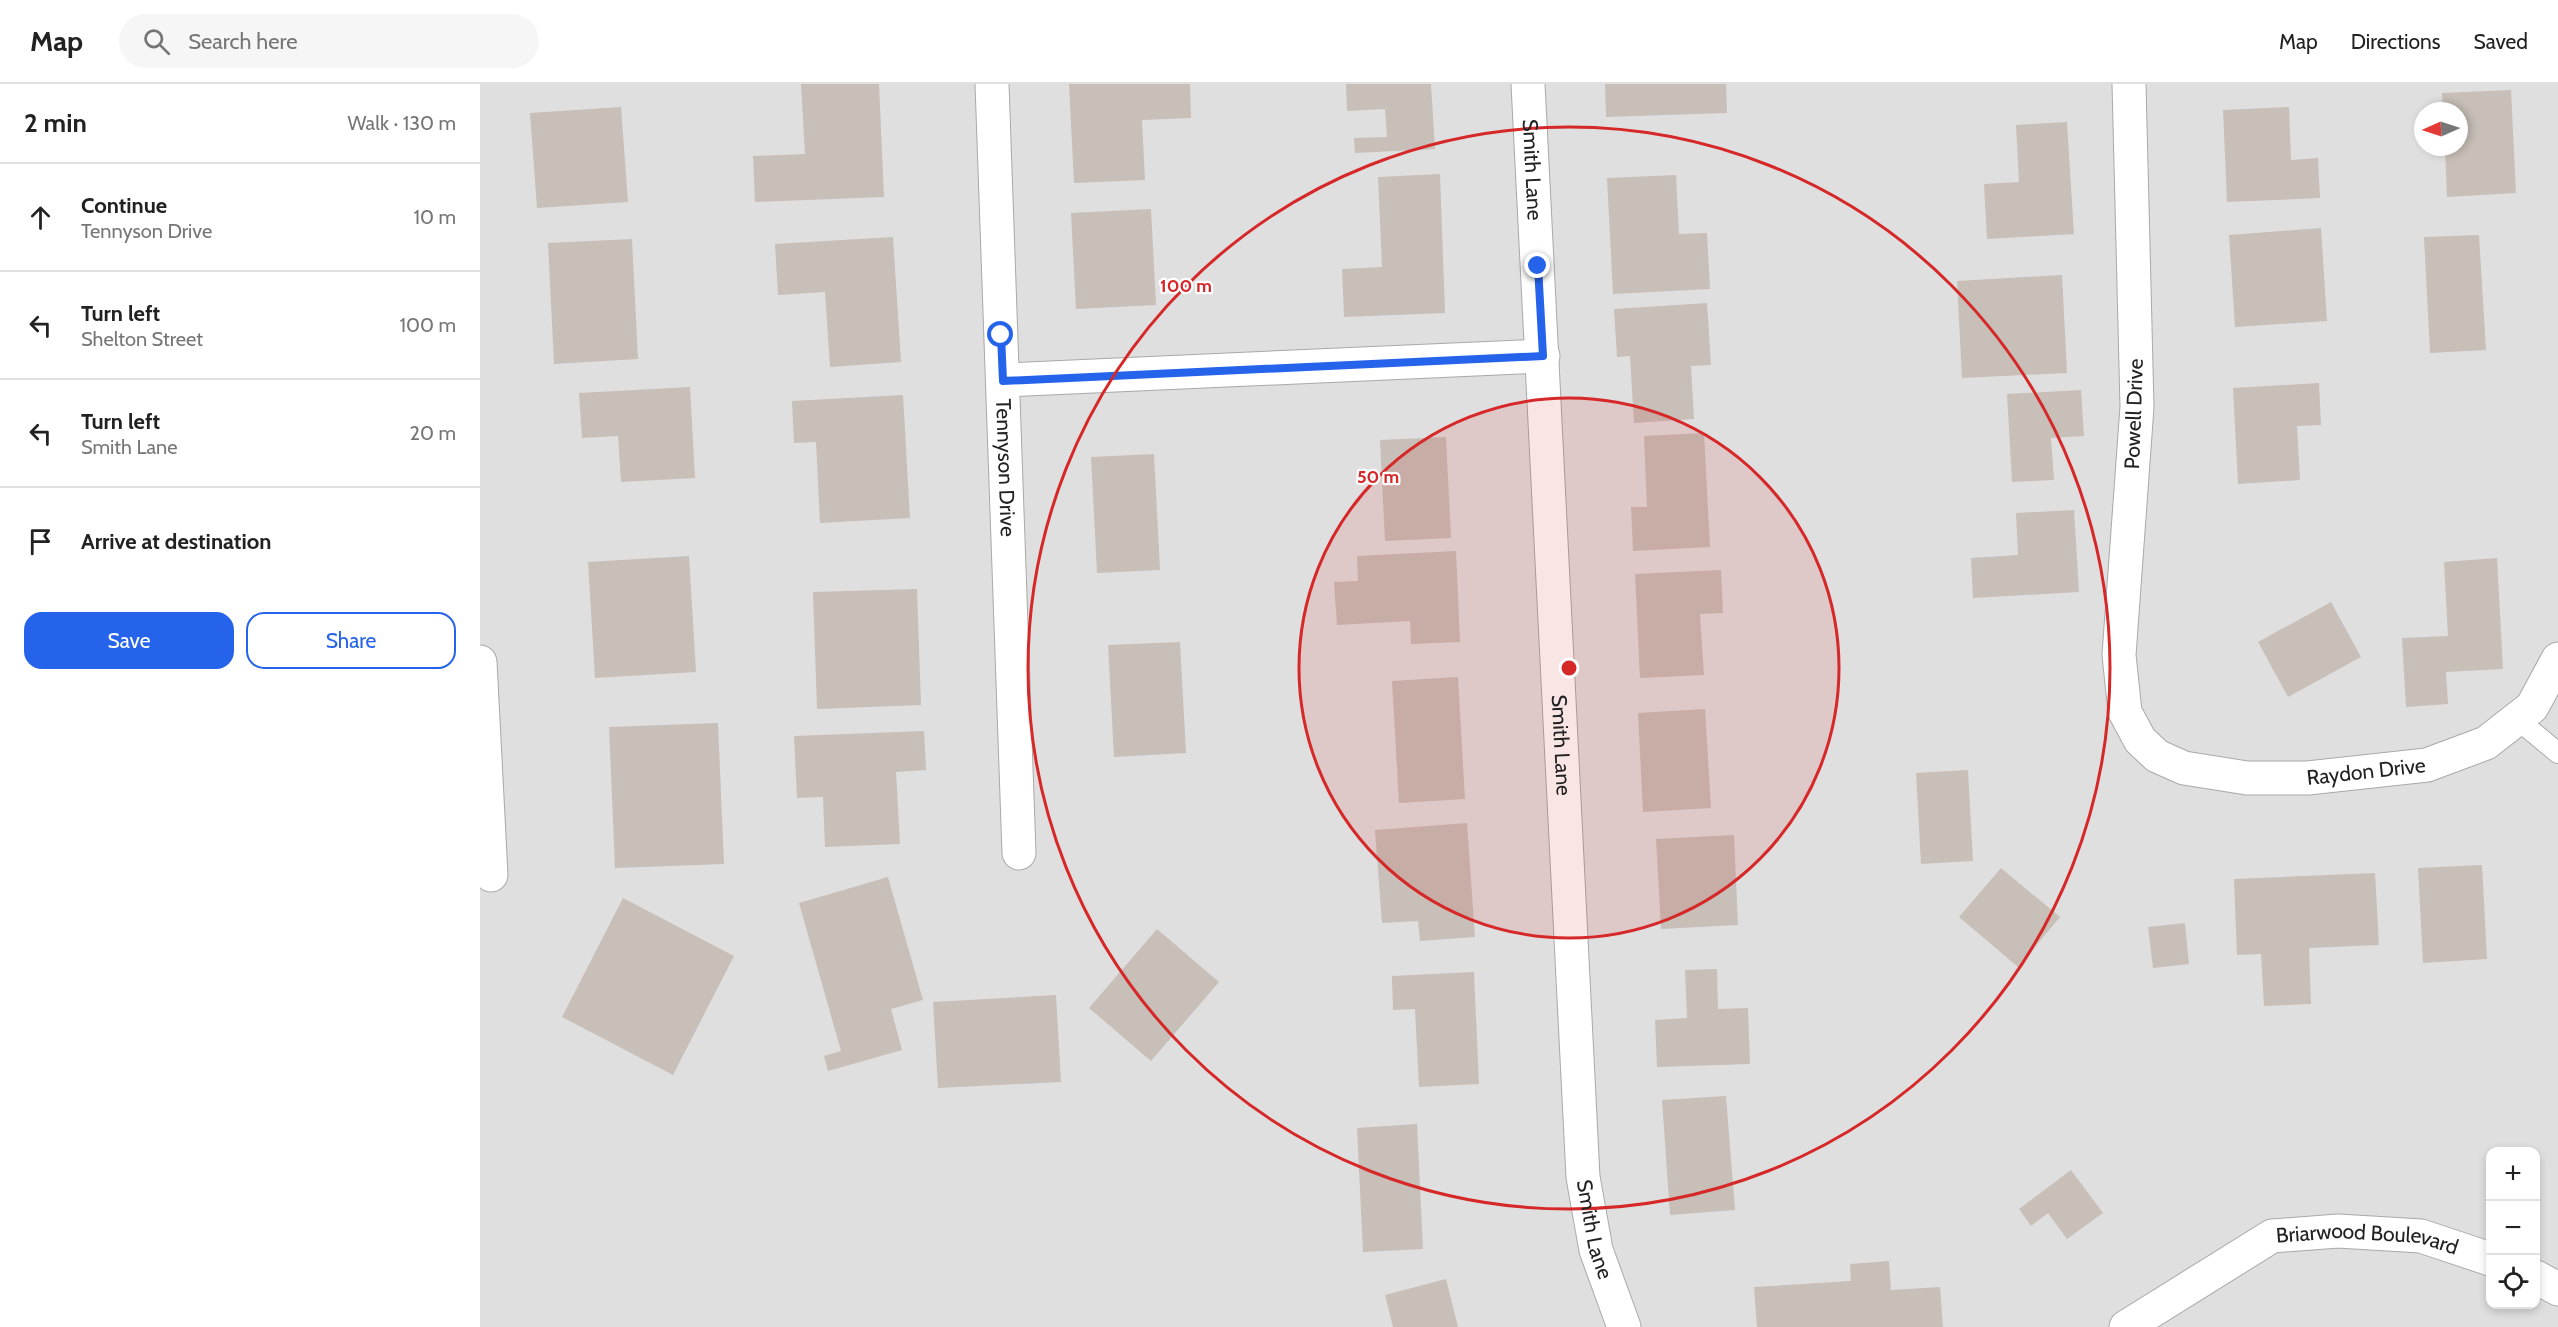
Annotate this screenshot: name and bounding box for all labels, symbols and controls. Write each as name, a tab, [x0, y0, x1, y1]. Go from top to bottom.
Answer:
search box	[119, 14, 539, 68]
text: Map	[30, 24, 83, 58]
icon: search	[140, 25, 173, 58]
text: Search here	[188, 28, 297, 55]
text: Map	[2279, 29, 2318, 54]
text: Directions	[2351, 29, 2440, 54]
text: Saved	[2473, 29, 2528, 54]
north arrow	[2414, 102, 2468, 156]
text: 2 min	[24, 107, 87, 139]
text: Walk · 130 m	[348, 111, 456, 135]
street label: Smith Lane	[1518, 119, 1548, 221]
text: Continue	[81, 192, 167, 219]
icon: ahead	[24, 201, 57, 234]
text: 10 m	[413, 205, 456, 229]
text: Tennyson Drive	[81, 219, 212, 243]
route end	[1524, 252, 1550, 278]
text: 100 m	[1160, 275, 1212, 297]
text: Turn left	[81, 300, 160, 327]
icon: left	[24, 309, 57, 342]
text: 100 m	[400, 313, 456, 337]
route start	[987, 321, 1013, 347]
text: Shelton Street	[81, 327, 203, 351]
street label: Powell Drive	[2119, 358, 2148, 470]
street label: Tennyson Drive	[991, 398, 1021, 537]
text: Turn left	[81, 408, 160, 435]
icon: left	[24, 417, 57, 450]
text: 20 m	[410, 421, 456, 445]
text: Smith Lane	[81, 435, 177, 459]
text: 50 m	[1357, 466, 1399, 488]
icon: arrive	[24, 525, 57, 558]
text: Arrive at destination	[81, 528, 271, 555]
button: Save	[24, 612, 234, 669]
button: Share	[246, 612, 456, 669]
centre of rings	[1559, 658, 1579, 678]
street label: Smith Lane	[1547, 694, 1577, 797]
street label: Raydon Drive	[2305, 752, 2427, 790]
map controls	[2486, 1147, 2540, 1309]
button: +	[2486, 1147, 2540, 1201]
street label: Smith Lane	[1572, 1178, 1619, 1283]
button: −	[2486, 1201, 2540, 1255]
street label: Briarwood Boulevard	[2275, 1218, 2462, 1260]
button: locate	[2486, 1255, 2540, 1309]

